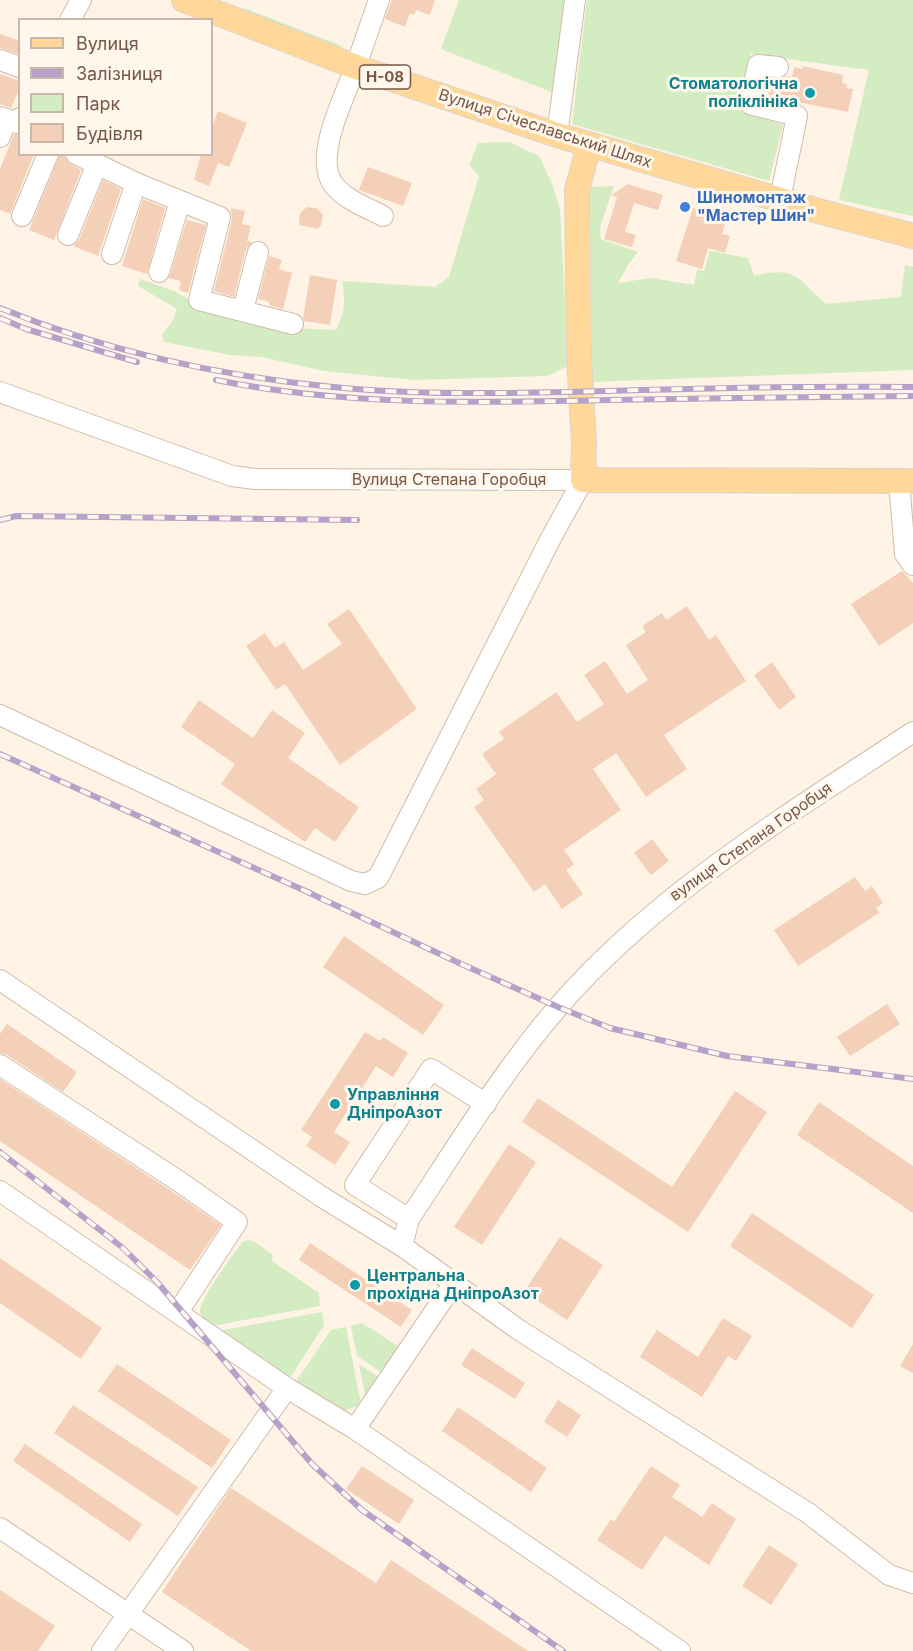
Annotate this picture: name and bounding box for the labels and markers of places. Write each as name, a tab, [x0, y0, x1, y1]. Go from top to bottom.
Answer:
place label: Стоматологічна поліклініка	[669, 74, 798, 112]
marker: Стоматологічна поліклініка	[803, 86, 817, 100]
place label: Шиномонтаж "Мастер Шин"	[697, 188, 815, 226]
marker: Шиномонтаж "Мастер Шин"	[678, 200, 692, 214]
place label: Управління ДніпроАзот	[347, 1085, 442, 1123]
marker: Управління ДніпроАзот	[328, 1097, 342, 1111]
place label: Центральна прохідна ДніпроАзот	[367, 1266, 539, 1304]
marker: Центральна прохідна ДніпроАзот	[348, 1278, 362, 1292]

